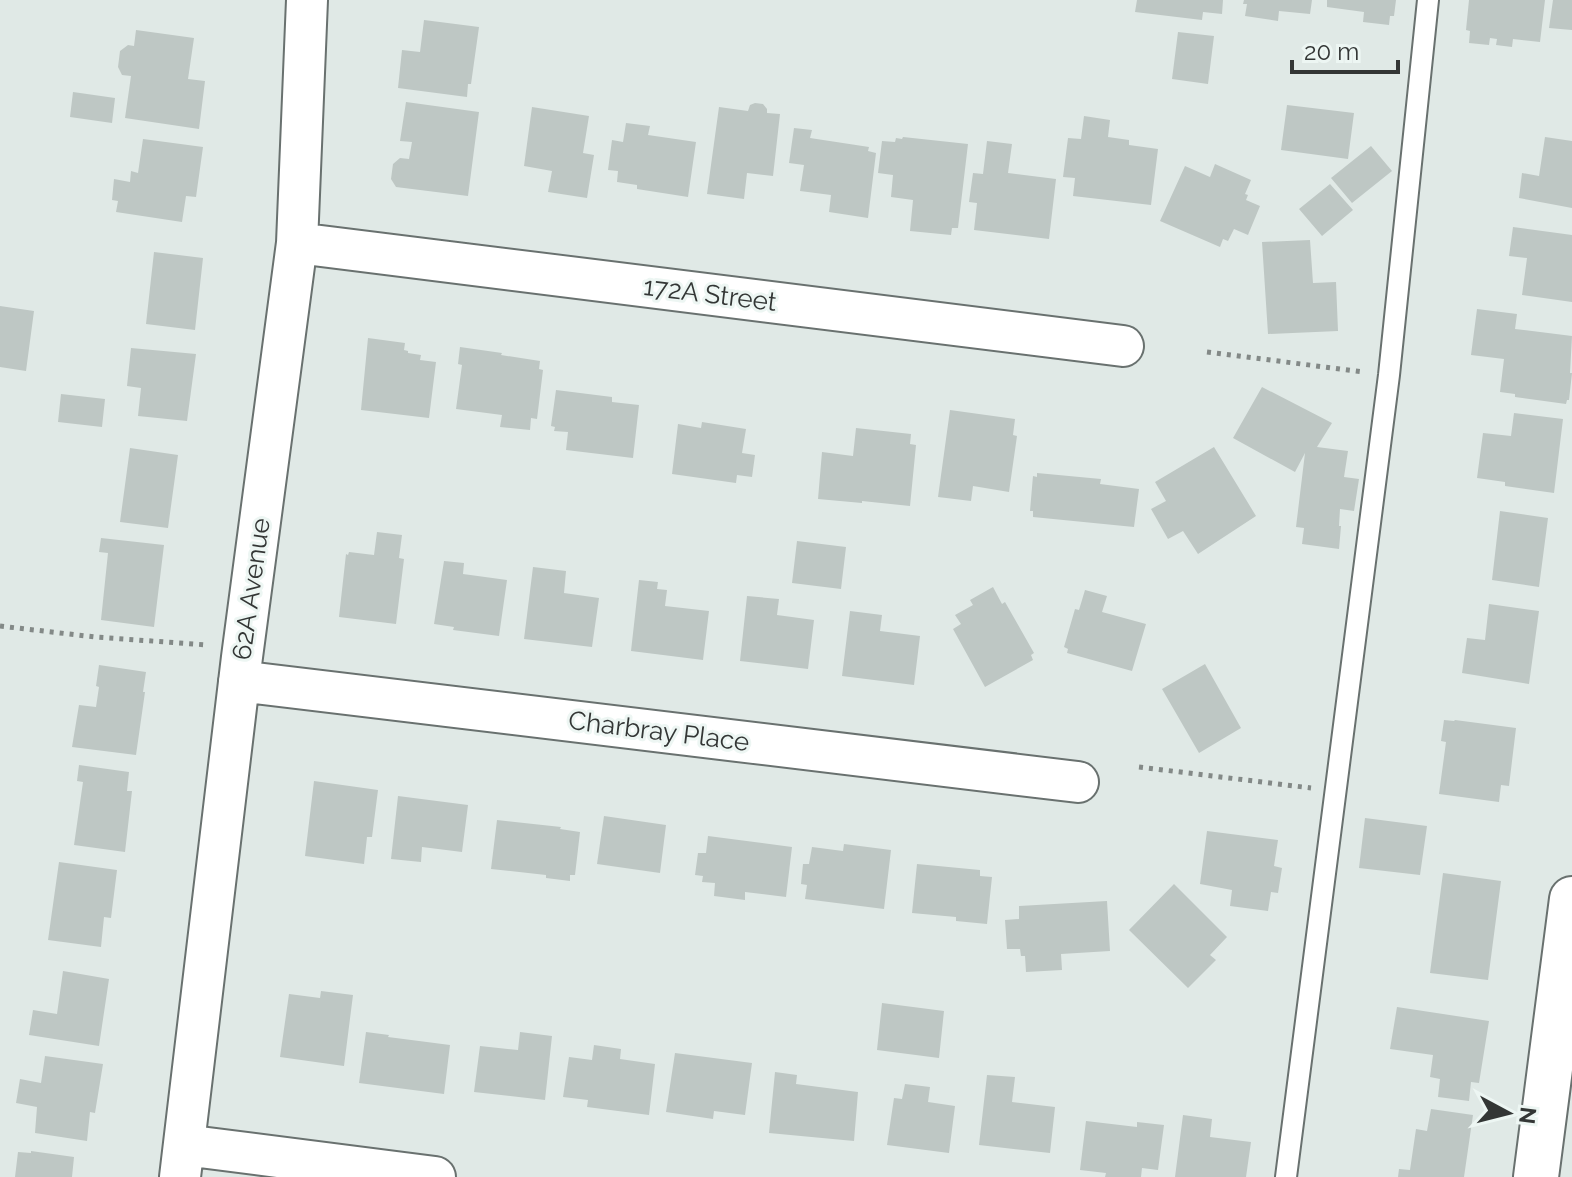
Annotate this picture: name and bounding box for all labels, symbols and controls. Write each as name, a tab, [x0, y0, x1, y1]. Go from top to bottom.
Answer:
scale bar	[1292, 24, 1398, 74]
text: 20 m	[1304, 37, 1359, 66]
street label: 172A Street	[642, 271, 779, 317]
street label: 62A Avenue	[226, 516, 276, 662]
street label: Charbray Place	[567, 705, 751, 757]
north arrow	[1468, 1073, 1548, 1153]
text: N	[1514, 1106, 1542, 1125]

